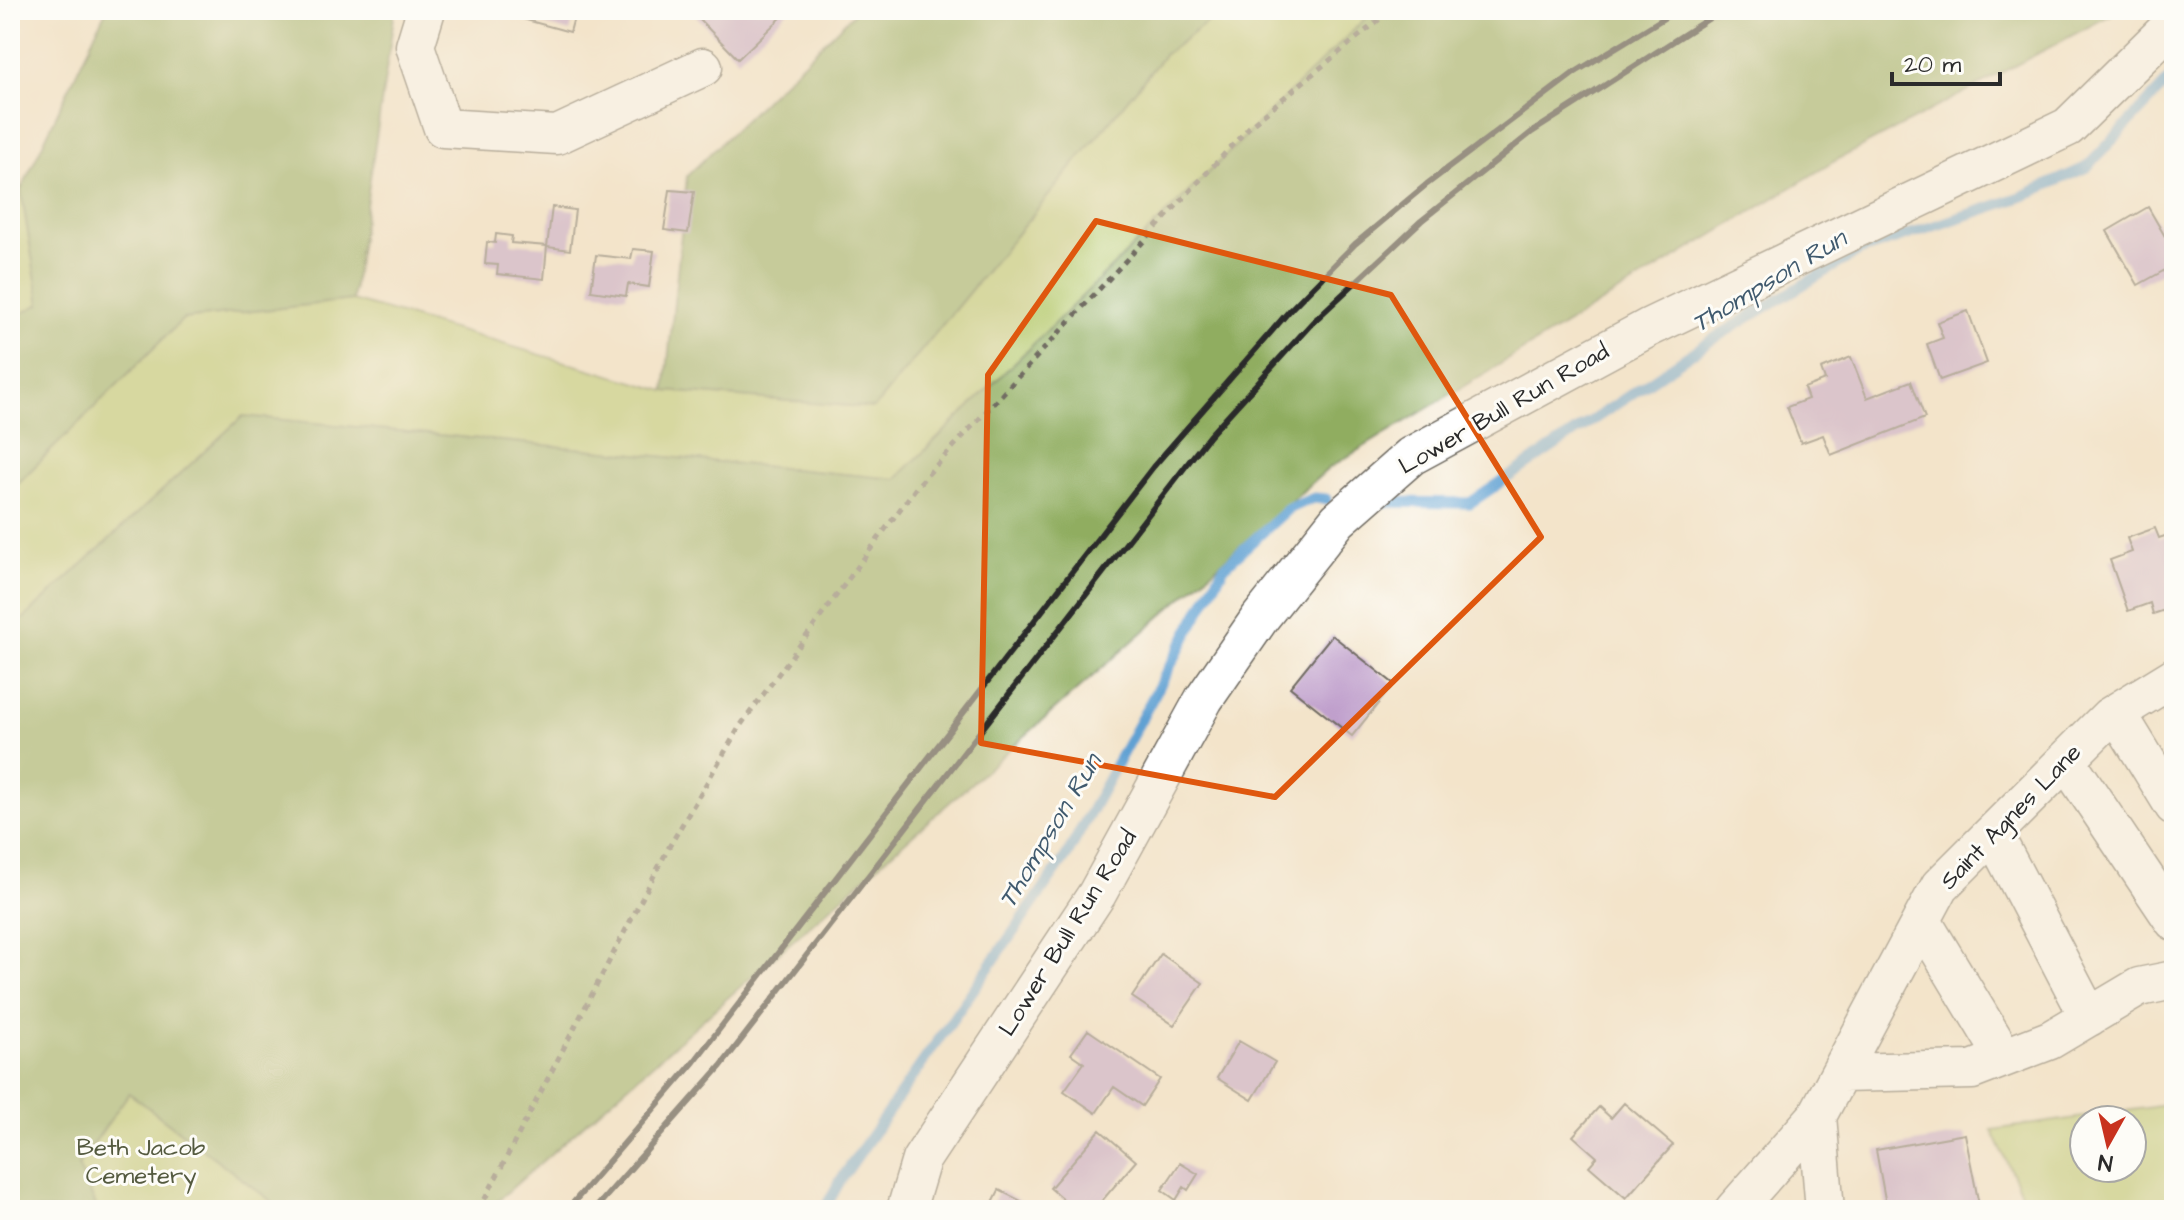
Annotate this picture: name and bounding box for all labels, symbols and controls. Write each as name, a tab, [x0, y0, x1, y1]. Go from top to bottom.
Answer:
scale bar	[1892, 36, 2000, 86]
text: 20 m	[1904, 48, 1961, 82]
water label: Thompson Run	[1685, 220, 1855, 341]
street label: Lower Bull Run Road	[1393, 335, 1615, 483]
street label: Saint Agnes Lane	[1933, 737, 2090, 898]
water label: Thompson Run	[990, 745, 1111, 915]
street label: Lower Bull Run Road	[991, 823, 1145, 1043]
north arrow	[2068, 1104, 2148, 1184]
park label: Beth Jacob Cemetery	[77, 1131, 206, 1194]
text: N	[2096, 1146, 2114, 1179]

